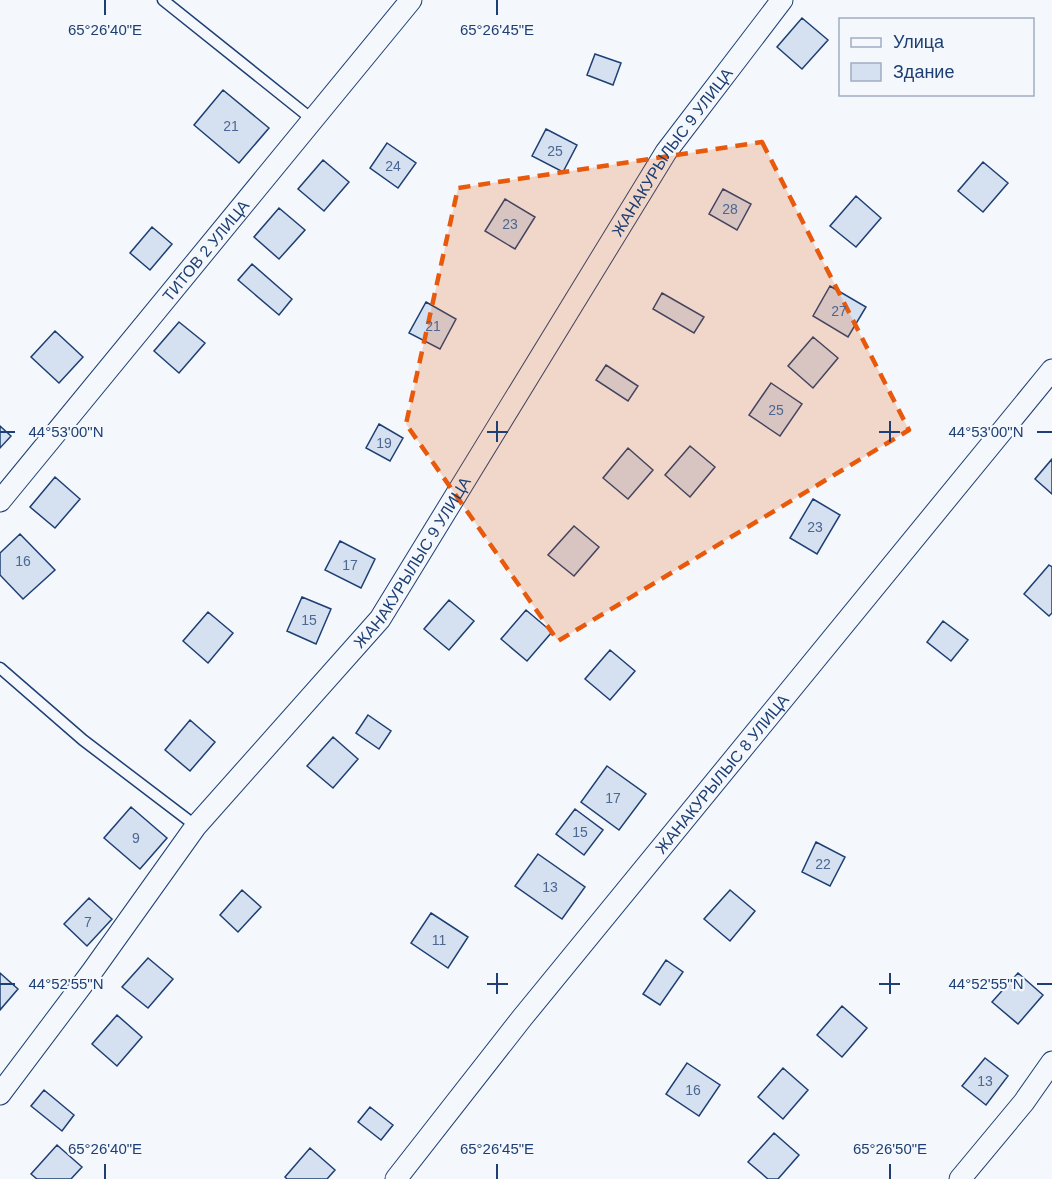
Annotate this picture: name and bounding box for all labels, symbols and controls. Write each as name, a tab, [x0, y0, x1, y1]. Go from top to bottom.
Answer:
legend	[839, 18, 1034, 96]
text: 65°26'40"E	[68, 21, 142, 38]
text: 65°26'45"E	[460, 21, 534, 38]
text: Улица	[893, 32, 945, 52]
text: Здание	[893, 62, 954, 82]
street label: ЖАНАКУРЫЛЫС 9 УЛИЦА	[609, 65, 736, 239]
house number: 21	[223, 118, 239, 134]
house number: 25	[547, 143, 563, 159]
house number: 24	[385, 158, 401, 174]
street label: ТИТОВ 2 УЛИЦА	[160, 197, 252, 305]
house number: 28	[722, 201, 738, 217]
house number: 23	[502, 216, 518, 232]
house number: 27	[831, 303, 847, 319]
house number: 21	[425, 318, 441, 334]
house number: 25	[768, 402, 784, 418]
text: 44°53'00"N	[28, 423, 104, 440]
text: 44°53'00"N	[948, 423, 1024, 440]
house number: 19	[376, 435, 392, 451]
street label: ЖАНАКУРЫЛЫС 9 УЛИЦА	[351, 474, 474, 651]
house number: 23	[807, 519, 823, 535]
house number: 16	[15, 553, 31, 569]
house number: 17	[342, 557, 358, 573]
house number: 15	[301, 612, 317, 628]
street label: ЖАНАКУРЫЛЫС 8 УЛИЦА	[652, 691, 792, 857]
house number: 17	[605, 790, 621, 806]
house number: 15	[572, 824, 588, 840]
house number: 9	[132, 830, 140, 846]
house number: 22	[815, 856, 831, 872]
house number: 13	[542, 879, 558, 895]
house number: 7	[84, 914, 92, 930]
house number: 11	[432, 932, 446, 948]
text: 44°52'55"N	[28, 975, 104, 992]
text: 44°52'55"N	[948, 975, 1024, 992]
house number: 13	[977, 1073, 993, 1089]
house number: 16	[685, 1082, 701, 1098]
text: 65°26'40"E	[68, 1140, 142, 1157]
text: 65°26'45"E	[460, 1140, 534, 1157]
text: 65°26'50"E	[853, 1140, 927, 1157]

